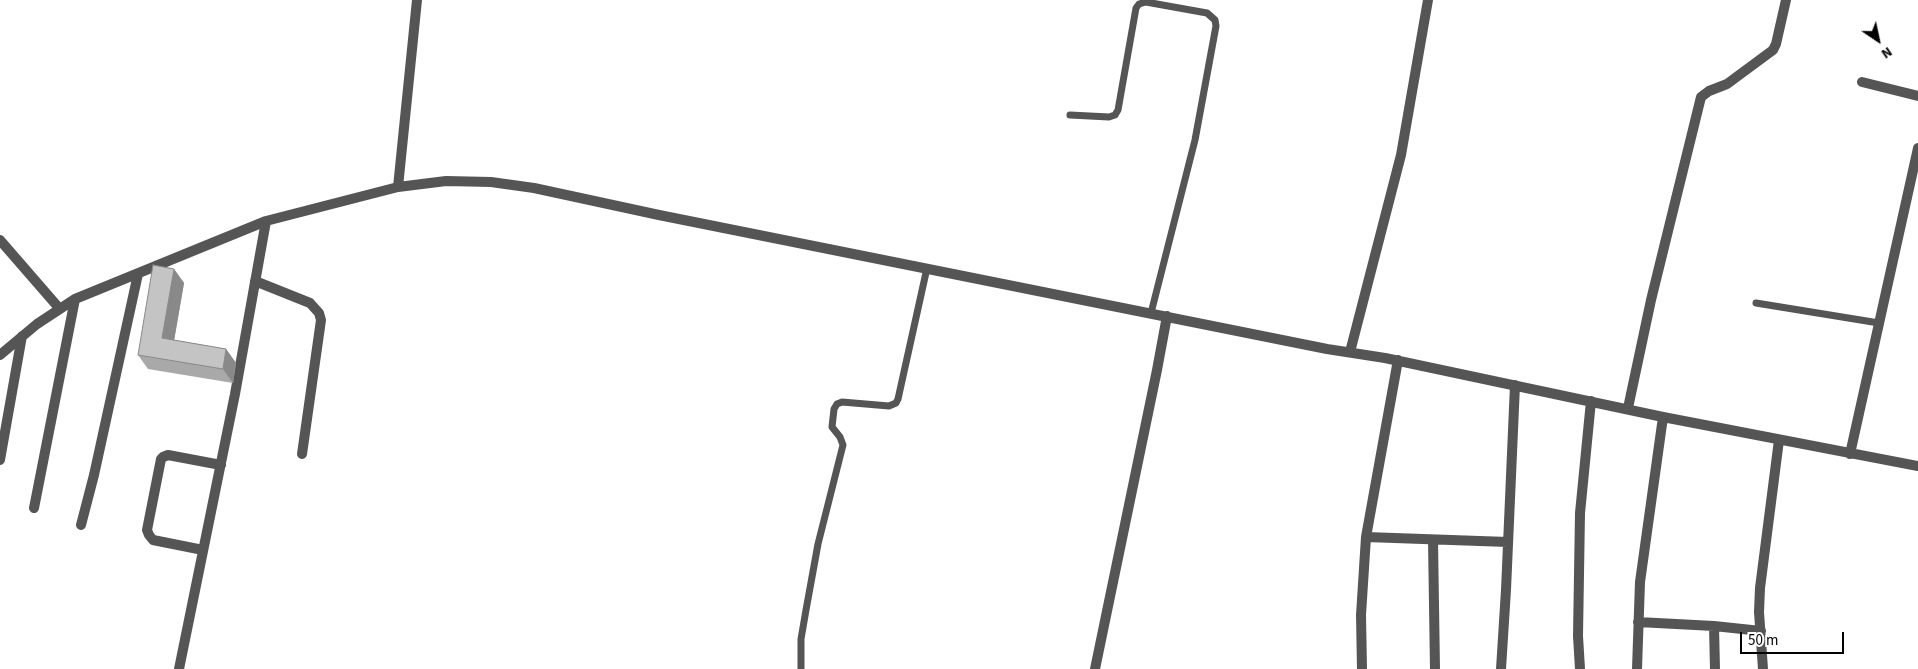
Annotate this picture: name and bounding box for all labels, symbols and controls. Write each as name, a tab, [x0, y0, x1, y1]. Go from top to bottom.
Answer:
north arrow	[1853, 15, 1903, 65]
text: N	[1877, 42, 1896, 63]
scale bar	[1743, 622, 1847, 654]
text: 50 m	[1748, 630, 1778, 651]

